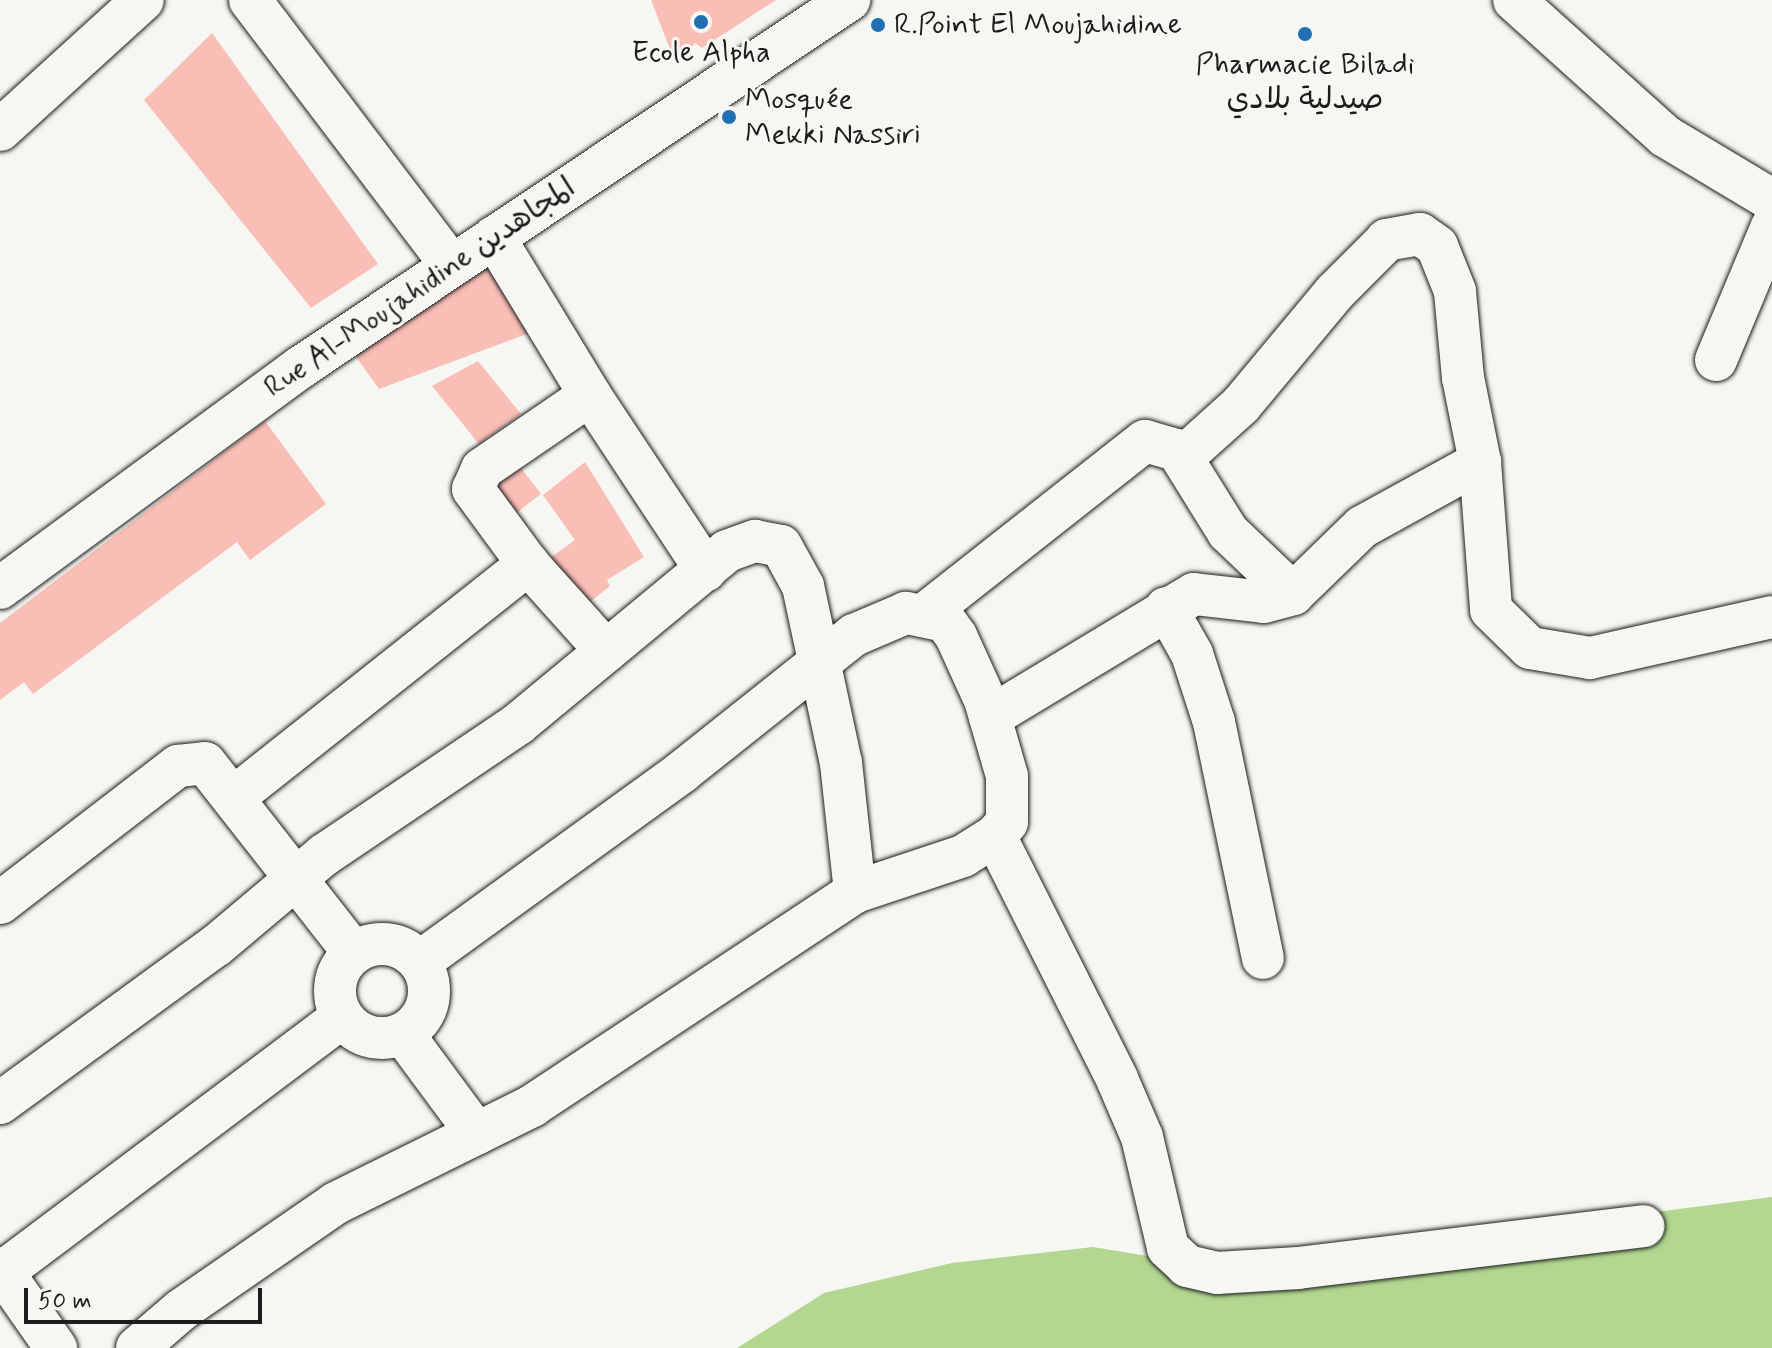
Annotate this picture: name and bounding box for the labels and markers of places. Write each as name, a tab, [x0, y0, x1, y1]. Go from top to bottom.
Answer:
place label: R.Point El Moujahidine	[894, 7, 1175, 43]
marker: Ecole Alpha	[692, 13, 710, 31]
marker: R.Point El Moujahidine	[869, 16, 887, 34]
marker: Pharmacie Biladi صيدلية بلادي	[1296, 25, 1314, 43]
place label: Ecole Alpha	[631, 35, 771, 71]
place label: Pharmacie Biladi صيدلية بلادي	[1197, 47, 1413, 118]
place label: Mosquée Mekki Nassiri	[745, 82, 920, 152]
marker: Mosquée Mekki Nassiri	[720, 108, 738, 126]

